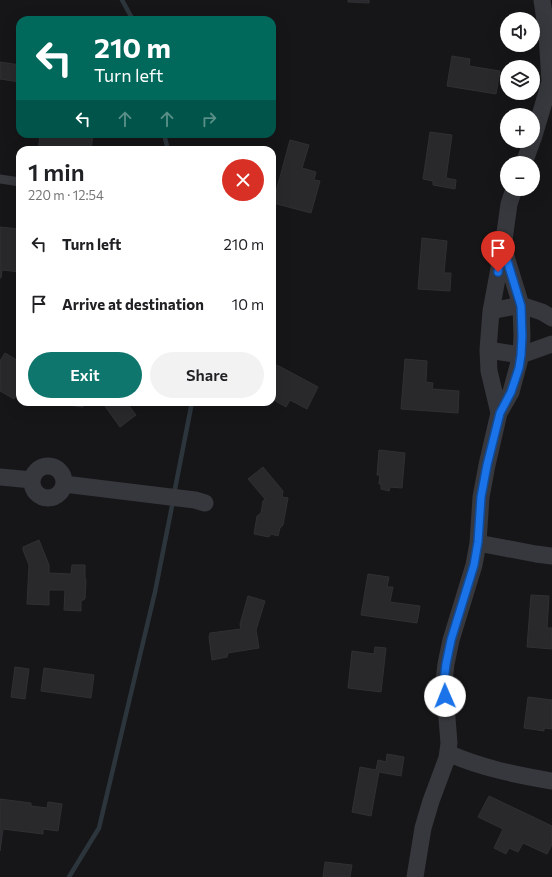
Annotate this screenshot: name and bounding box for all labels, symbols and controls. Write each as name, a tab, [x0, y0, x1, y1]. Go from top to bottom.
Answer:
map controls	[500, 12, 540, 196]
button: sound	[500, 12, 540, 52]
text: 210 m	[94, 30, 171, 64]
icon: left	[28, 32, 80, 84]
button: layers	[500, 60, 540, 100]
text: Turn left	[94, 64, 163, 86]
icon: left	[72, 108, 94, 130]
icon: ahead	[114, 108, 136, 130]
icon: ahead	[156, 108, 178, 130]
icon: right	[198, 108, 220, 130]
button: +	[500, 108, 540, 148]
button: −	[500, 156, 540, 196]
text: 1 min	[28, 157, 85, 186]
button: close	[222, 159, 264, 201]
text: 220 m · 12:54	[28, 187, 104, 203]
pin	[481, 231, 515, 272]
icon: left	[28, 233, 50, 255]
text: Turn left	[62, 235, 121, 253]
text: 210 m	[224, 235, 264, 253]
icon: arrive	[487, 237, 509, 259]
icon: arrive	[28, 293, 50, 315]
text: Arrive at destination	[62, 295, 204, 313]
text: 10 m	[232, 295, 264, 313]
button: Exit	[28, 352, 142, 398]
button: Share	[150, 352, 264, 398]
position arrow	[424, 675, 466, 717]

